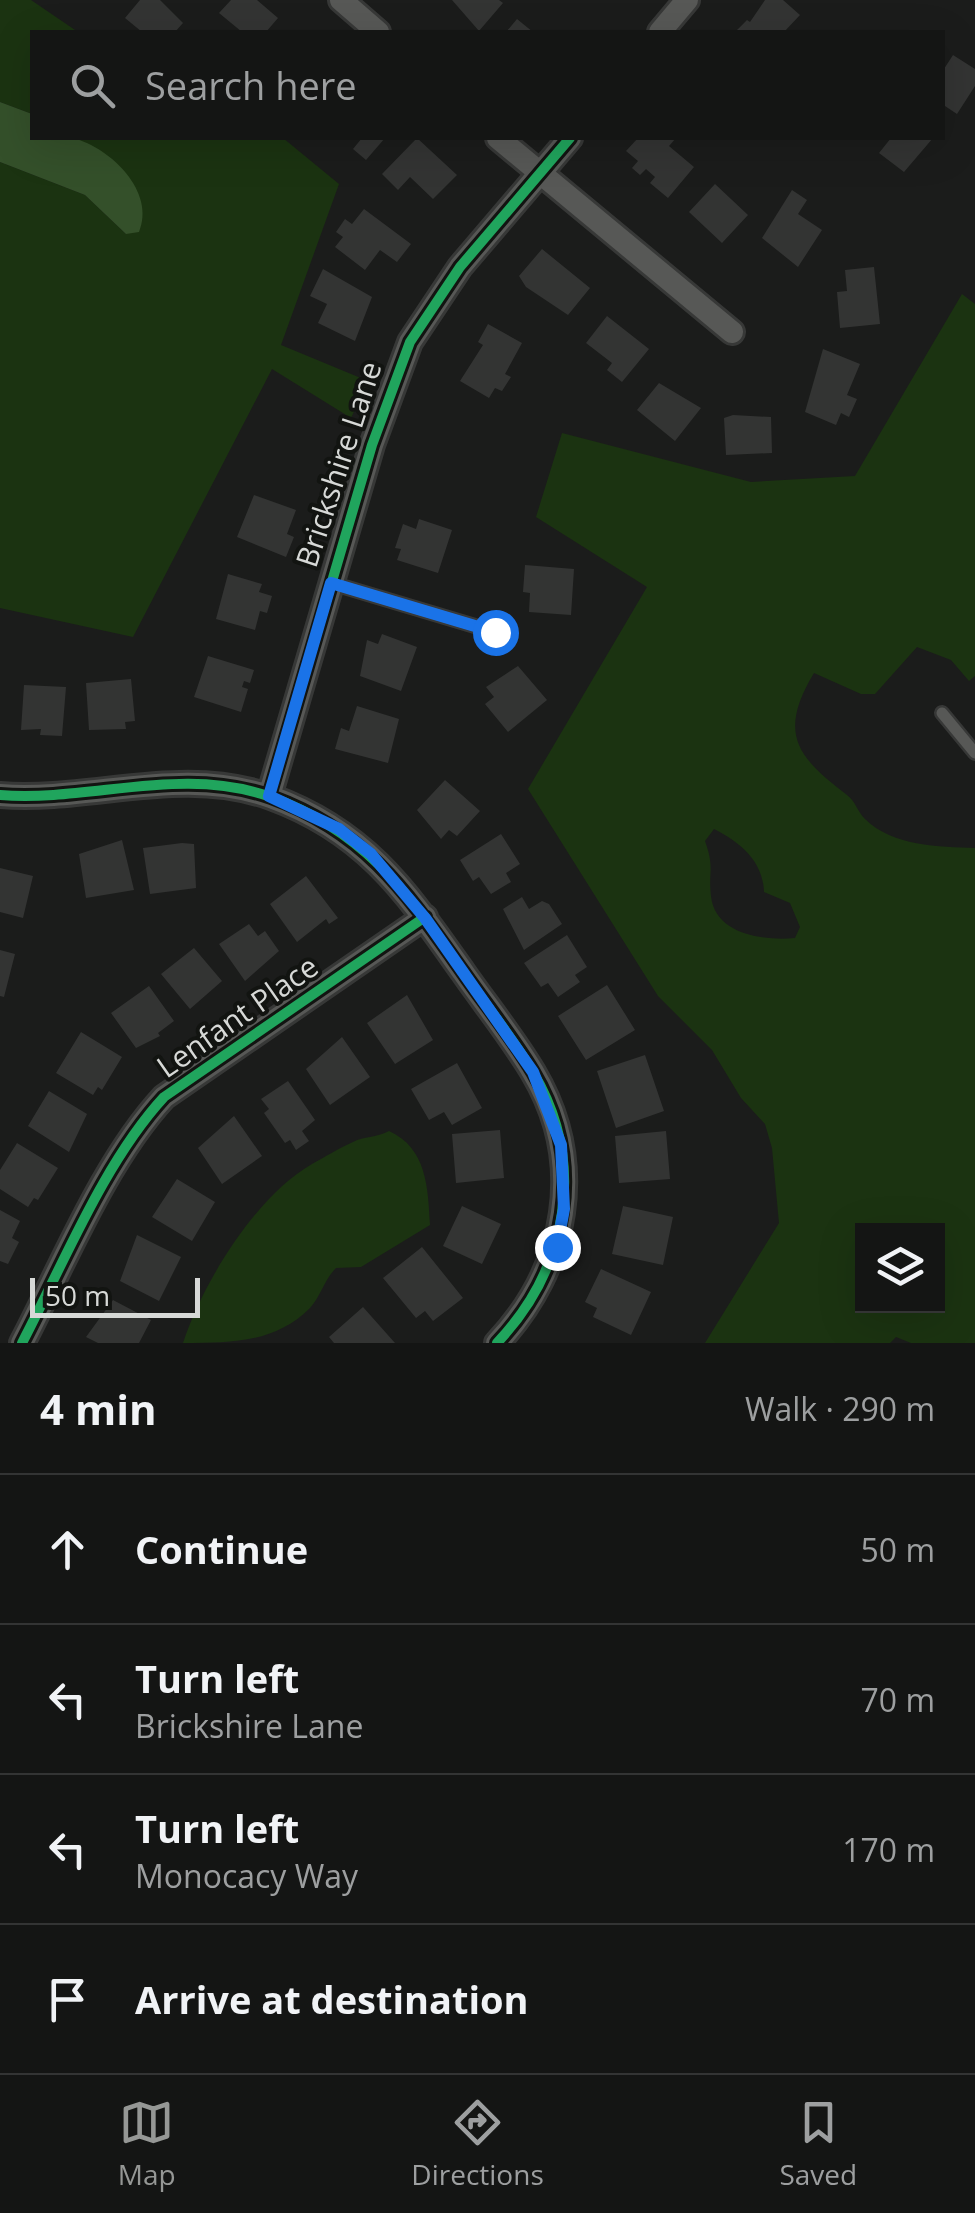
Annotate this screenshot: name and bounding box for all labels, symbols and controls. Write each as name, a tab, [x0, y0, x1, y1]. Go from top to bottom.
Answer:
search box	[30, 30, 945, 140]
icon: search	[65, 58, 120, 113]
text: Search here	[145, 59, 357, 111]
street label: Brickshire Lane	[285, 356, 391, 572]
route start	[473, 610, 519, 656]
street label: Lenfant Place	[148, 945, 326, 1087]
map controls	[855, 1223, 945, 1313]
button: layers	[855, 1223, 945, 1313]
route end	[535, 1225, 581, 1271]
scale bar	[30, 1273, 200, 1318]
text: 50 m	[45, 1276, 110, 1314]
text: 4 min	[40, 1380, 157, 1437]
text: Walk · 290 m	[745, 1387, 935, 1430]
icon: ahead	[40, 1522, 95, 1577]
text: Continue	[135, 1523, 308, 1575]
text: 50 m	[860, 1528, 935, 1571]
text: Turn left	[135, 1652, 299, 1704]
icon: left	[40, 1672, 95, 1727]
text: 70 m	[860, 1678, 935, 1721]
text: Brickshire Lane	[135, 1704, 363, 1747]
text: Turn left	[135, 1802, 299, 1854]
icon: left	[40, 1822, 95, 1877]
text: 170 m	[842, 1828, 935, 1871]
text: Monocacy Way	[135, 1854, 358, 1897]
icon: arrive	[40, 1972, 95, 2027]
text: Arrive at destination	[135, 1973, 529, 2025]
tab: Map	[118, 2095, 176, 2193]
tab: Directions	[411, 2095, 544, 2193]
tab: Saved	[779, 2095, 857, 2193]

